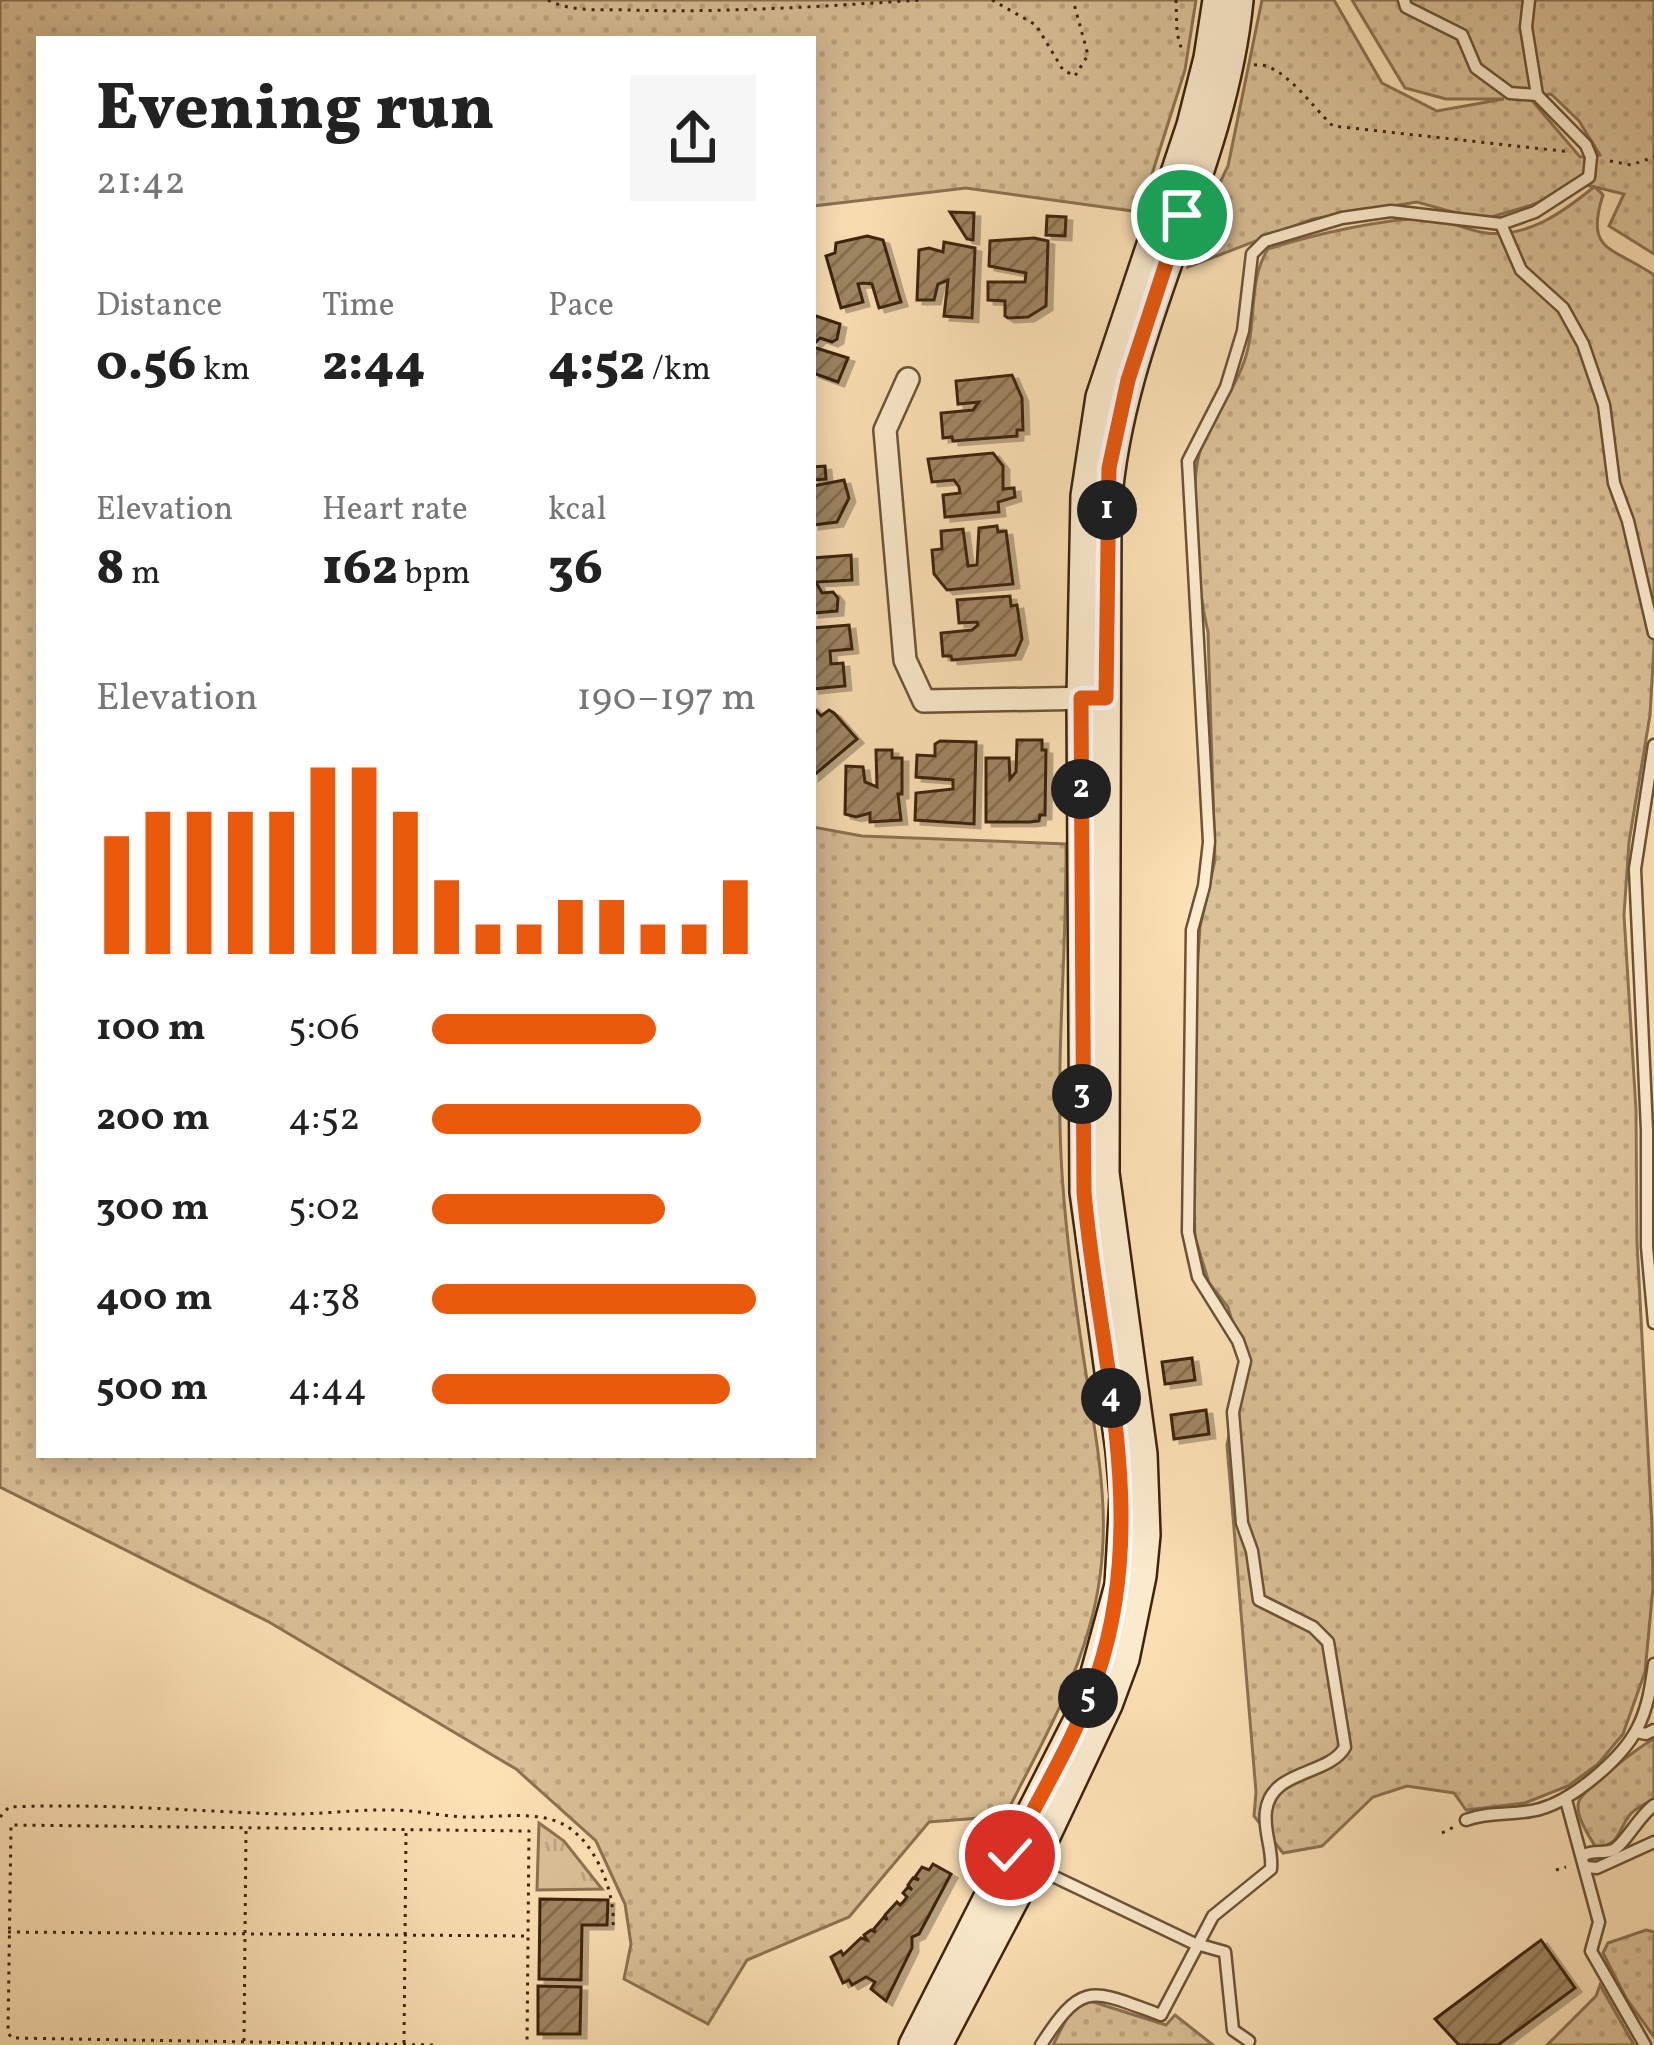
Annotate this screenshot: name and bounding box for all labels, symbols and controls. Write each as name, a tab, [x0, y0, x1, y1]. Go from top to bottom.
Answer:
text: Evening run	[96, 65, 495, 157]
button: share	[630, 75, 756, 201]
text: 21:42	[96, 156, 186, 210]
pin	[1131, 164, 1233, 266]
icon: arrive	[1149, 182, 1215, 248]
text: Distance	[96, 284, 222, 330]
text: Time	[322, 284, 394, 330]
text: Pace	[548, 284, 614, 330]
text: 0.56	[96, 330, 196, 401]
text: 2:44	[322, 330, 425, 401]
text: 4:52	[548, 330, 645, 401]
text: km	[196, 348, 250, 394]
text: /km	[645, 348, 711, 394]
pin: 1	[1077, 480, 1137, 540]
text: 1	[1100, 487, 1114, 533]
text: Elevation	[96, 488, 233, 534]
text: Heart rate	[322, 488, 468, 534]
text: kcal	[548, 488, 607, 534]
text: 8	[96, 534, 125, 605]
text: 162	[322, 534, 398, 605]
text: 36	[548, 534, 603, 605]
text: m	[125, 552, 160, 598]
text: bpm	[398, 552, 471, 598]
text: Elevation	[96, 672, 258, 726]
text: 190–197 m	[577, 672, 756, 726]
pin: 2	[1051, 759, 1111, 819]
text: 2	[1072, 766, 1090, 812]
text: 100 m	[96, 1002, 206, 1056]
text: 5:06	[288, 1002, 360, 1056]
pin: 3	[1052, 1064, 1112, 1124]
text: 3	[1074, 1071, 1090, 1117]
text: 200 m	[96, 1092, 210, 1146]
text: 4:52	[288, 1092, 360, 1146]
text: 300 m	[96, 1182, 209, 1236]
text: 5:02	[288, 1182, 360, 1236]
text: 400 m	[96, 1272, 213, 1326]
text: 4:38	[288, 1272, 360, 1326]
text: 500 m	[96, 1362, 208, 1416]
text: 4:44	[288, 1362, 367, 1416]
pin: 4	[1081, 1368, 1141, 1428]
text: 4	[1101, 1375, 1121, 1421]
pin: 5	[1058, 1668, 1118, 1728]
text: 5	[1080, 1675, 1096, 1721]
pin	[959, 1804, 1061, 1906]
icon: check	[977, 1822, 1043, 1888]

